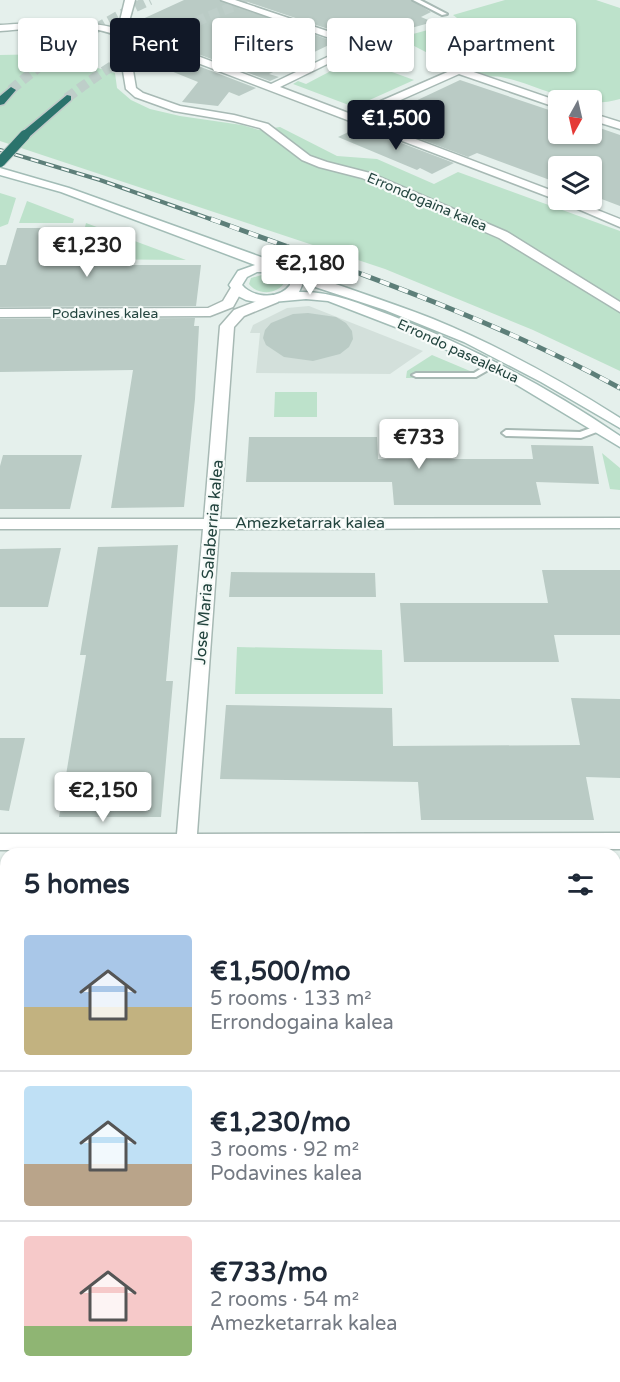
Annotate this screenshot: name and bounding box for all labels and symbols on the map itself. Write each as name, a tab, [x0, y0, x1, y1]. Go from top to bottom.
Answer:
north arrow	[548, 90, 602, 144]
pin: €1,500	[347, 100, 445, 151]
street label: Errondogaina kalea	[364, 169, 490, 235]
pin: €1,230	[38, 227, 136, 278]
pin: €2,180	[261, 245, 359, 296]
street label: Podavines kalea	[52, 305, 158, 322]
street label: Errondo pasealekua	[395, 315, 521, 387]
pin: €733	[383, 419, 455, 470]
street label: Jose Maria Salaberria kalea	[190, 459, 228, 665]
street label: Amezketarrak kalea	[235, 513, 385, 533]
pin: €2,150	[54, 772, 152, 823]

